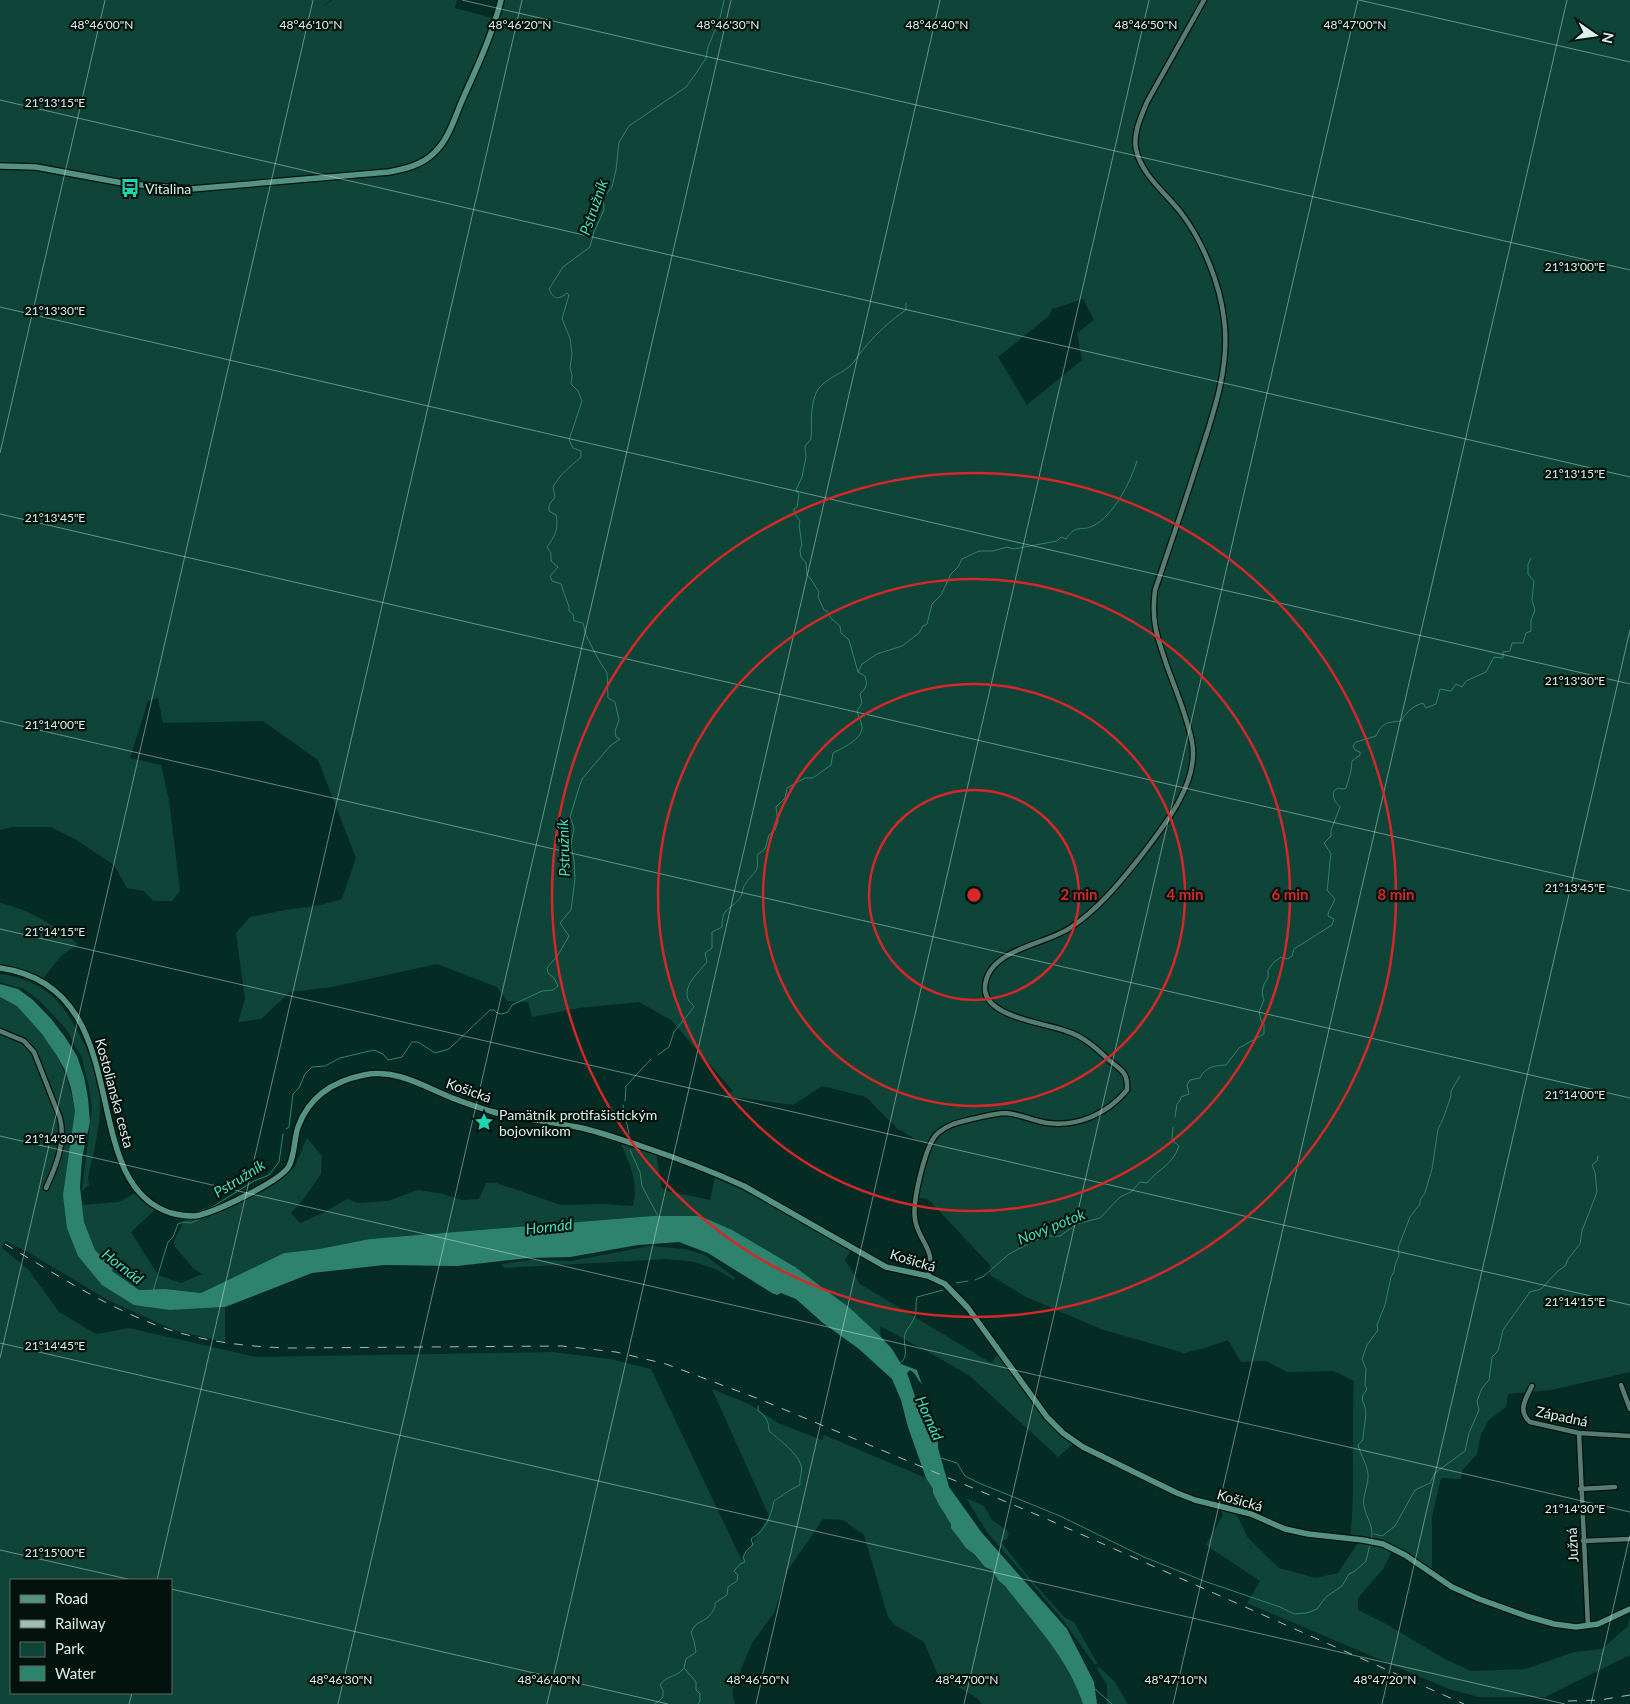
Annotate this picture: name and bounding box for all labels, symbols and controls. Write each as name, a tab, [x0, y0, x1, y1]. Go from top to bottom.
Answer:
north arrow	[1570, 10, 1620, 60]
text: 48°46'00"N	[71, 17, 133, 32]
text: 48°46'10"N	[280, 17, 342, 32]
text: 48°46'20"N	[489, 17, 551, 32]
text: 48°46'30"N	[697, 17, 759, 32]
text: 48°46'40"N	[906, 17, 968, 32]
text: 48°46'50"N	[1115, 17, 1177, 32]
text: 48°47'00"N	[1324, 17, 1386, 32]
text: N	[1599, 31, 1618, 45]
text: 21°13'15"E	[25, 95, 85, 110]
water label: Pstružník	[575, 176, 611, 237]
bus stop icon: Vitalina	[119, 177, 141, 199]
place label: Vitalina	[145, 180, 191, 197]
text: 21°13'00"E	[1545, 259, 1605, 274]
text: 21°13'30"E	[25, 303, 85, 318]
text: 21°13'15"E	[1545, 466, 1605, 481]
text: 21°13'45"E	[25, 510, 85, 525]
text: 21°13'30"E	[1545, 673, 1605, 688]
text: 21°14'00"E	[25, 717, 85, 732]
water label: Pstružník	[553, 818, 573, 877]
text: 21°13'45"E	[1545, 880, 1605, 895]
text: 2 min	[1060, 885, 1098, 903]
text: 4 min	[1166, 885, 1204, 903]
text: 6 min	[1271, 885, 1309, 903]
text: 8 min	[1377, 885, 1415, 903]
centre of rings	[965, 886, 983, 904]
text: 21°14'15"E	[25, 924, 85, 939]
street label: Kostolianska cesta	[92, 1036, 138, 1150]
street label: Košická	[444, 1074, 494, 1106]
text: 21°14'00"E	[1545, 1087, 1605, 1102]
place label: Pamätník protifašistickým bojovníkom	[499, 1106, 657, 1139]
place icon: Pamätník protifašistickým bojovníkom	[473, 1111, 495, 1133]
text: 21°14'30"E	[25, 1131, 85, 1146]
water label: Pstružník	[210, 1155, 269, 1201]
water label: Nový potok	[1015, 1204, 1088, 1248]
water label: Hornád	[525, 1215, 573, 1237]
water label: Hornád	[99, 1244, 147, 1288]
street label: Košická	[888, 1245, 938, 1275]
text: 21°14'15"E	[1545, 1294, 1605, 1309]
text: 21°14'45"E	[25, 1338, 85, 1353]
water label: Hornád	[912, 1393, 948, 1443]
street label: Západná	[1534, 1402, 1590, 1430]
street label: Košická	[1215, 1485, 1265, 1515]
text: 21°14'30"E	[1545, 1501, 1605, 1516]
street label: Južná	[1563, 1527, 1581, 1563]
text: 21°15'00"E	[25, 1545, 85, 1560]
legend	[10, 1579, 172, 1694]
text: Road	[55, 1589, 88, 1607]
text: Railway	[55, 1614, 106, 1632]
text: Park	[55, 1639, 85, 1657]
text: Water	[55, 1664, 96, 1682]
text: 48°46'30"N	[310, 1672, 372, 1687]
text: 48°46'40"N	[518, 1672, 580, 1687]
text: 48°46'50"N	[727, 1672, 789, 1687]
text: 48°47'00"N	[936, 1672, 998, 1687]
text: 48°47'10"N	[1145, 1672, 1207, 1687]
text: 48°47'20"N	[1354, 1672, 1416, 1687]

